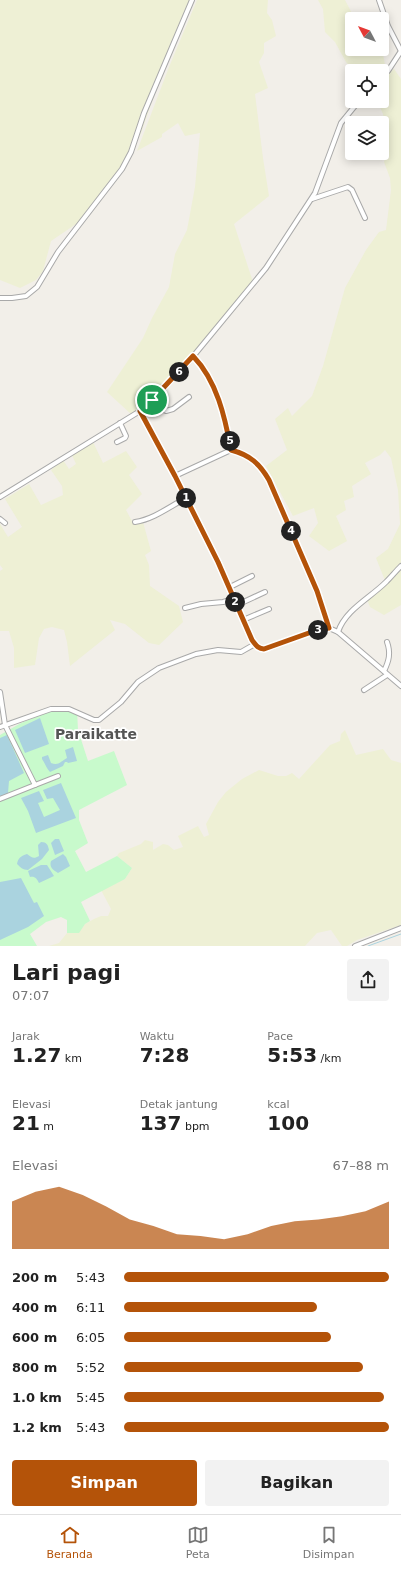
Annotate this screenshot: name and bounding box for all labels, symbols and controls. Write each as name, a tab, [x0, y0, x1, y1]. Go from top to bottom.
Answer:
north arrow	[345, 12, 389, 56]
map controls	[345, 12, 389, 160]
button: locate	[345, 64, 389, 108]
button: layers	[345, 116, 389, 160]
pin: 6	[169, 362, 189, 382]
text: 6	[175, 365, 183, 378]
pin	[135, 383, 169, 417]
icon: arrive	[141, 389, 163, 411]
pin: 5	[220, 431, 240, 451]
text: 5	[226, 434, 234, 447]
pin: 1	[176, 488, 196, 508]
text: 1	[182, 491, 190, 504]
pin: 4	[281, 521, 301, 541]
text: 4	[287, 524, 295, 537]
pin: 2	[225, 592, 245, 612]
text: 2	[231, 595, 239, 608]
pin: 3	[308, 620, 328, 640]
text: 3	[314, 623, 322, 636]
district label: Paraikatte	[55, 726, 137, 742]
button: share	[347, 959, 389, 1001]
text: Lari pagi	[12, 960, 121, 985]
text: 07:07	[12, 988, 49, 1003]
text: Jarak	[12, 1030, 40, 1043]
text: Waktu	[140, 1030, 174, 1043]
text: Pace	[267, 1030, 293, 1043]
text: 1.27	[12, 1043, 61, 1067]
text: 7:28	[140, 1043, 189, 1067]
text: 5:53	[267, 1043, 317, 1067]
text: km	[61, 1052, 82, 1065]
text: /km	[317, 1052, 341, 1065]
text: Elevasi	[12, 1098, 51, 1111]
text: Detak jantung	[140, 1098, 218, 1111]
text: kcal	[267, 1098, 290, 1111]
text: 21	[12, 1111, 40, 1135]
text: 137	[140, 1111, 181, 1135]
text: 100	[267, 1111, 309, 1135]
text: m	[40, 1120, 54, 1133]
text: bpm	[181, 1120, 210, 1133]
text: Elevasi	[12, 1158, 58, 1173]
text: 67–88 m	[333, 1158, 389, 1173]
text: 200 m	[12, 1270, 57, 1285]
text: 5:43	[76, 1270, 105, 1285]
text: 400 m	[12, 1300, 57, 1315]
text: 6:11	[76, 1300, 105, 1315]
text: 600 m	[12, 1330, 57, 1345]
text: 6:05	[76, 1330, 105, 1345]
text: 800 m	[12, 1360, 57, 1375]
text: 5:52	[76, 1360, 105, 1375]
text: 1.0 km	[12, 1390, 62, 1405]
text: 5:45	[76, 1390, 105, 1405]
text: 1.2 km	[12, 1420, 62, 1435]
text: 5:43	[76, 1420, 105, 1435]
button: Simpan	[12, 1460, 197, 1506]
button: Bagikan	[205, 1460, 389, 1506]
tab: Beranda	[46, 1524, 93, 1561]
tab: Peta	[186, 1524, 210, 1561]
tab: Disimpan	[303, 1524, 355, 1561]

